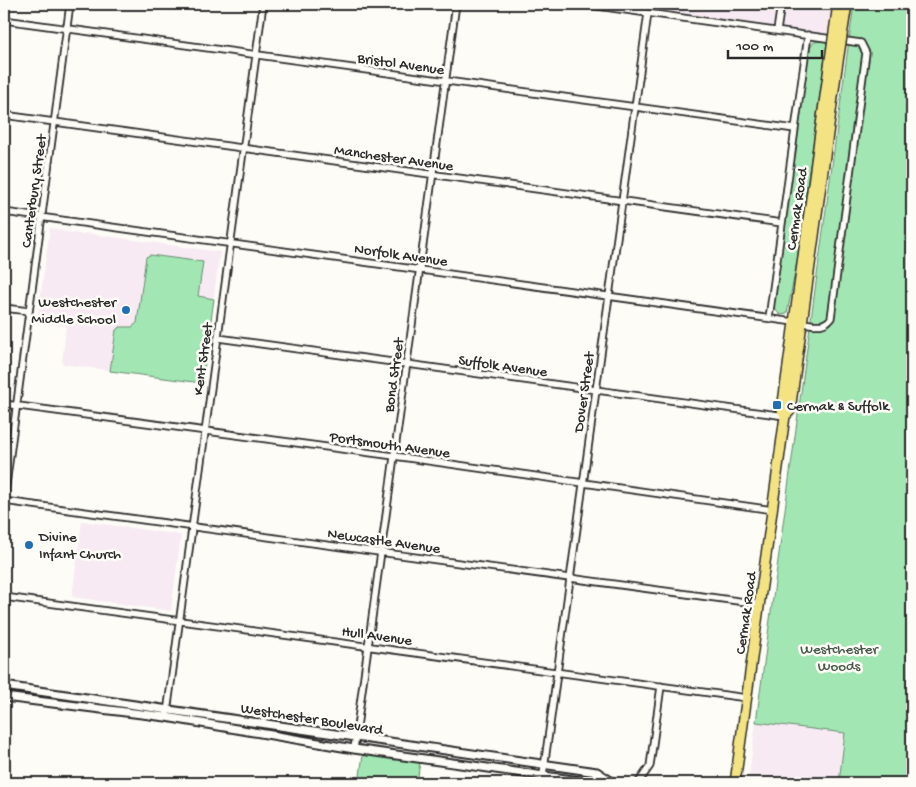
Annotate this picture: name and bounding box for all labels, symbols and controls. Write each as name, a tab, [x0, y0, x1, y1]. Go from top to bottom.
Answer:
scale bar	[728, 28, 822, 60]
text: 100 m	[735, 38, 774, 56]
street label: Bristol Avenue	[355, 50, 446, 80]
street label: Canterbury Street	[18, 132, 52, 249]
street label: Manchester Avenue	[333, 142, 455, 176]
street label: Cermak Road	[783, 166, 813, 252]
street label: Norfolk Avenue	[353, 241, 449, 271]
place label: Westchester Middle School	[31, 294, 118, 329]
marker: Westchester Middle School	[120, 304, 132, 316]
street label: Kent Street	[190, 320, 218, 397]
street label: Bond Street	[381, 335, 409, 415]
street label: Dover Street	[570, 349, 600, 435]
street label: Suffolk Avenue	[457, 352, 549, 382]
place label: Cermak & Suffolk	[787, 398, 890, 416]
marker: Cermak & Suffolk	[771, 399, 783, 411]
street label: Portsmouth Avenue	[327, 428, 451, 463]
street label: Newcastle Avenue	[326, 525, 442, 559]
place label: Divine Infant Church	[38, 529, 121, 564]
marker: Divine Infant Church	[23, 539, 35, 551]
street label: Cermak Road	[732, 570, 762, 656]
street label: Hull Avenue	[340, 623, 413, 651]
park label: Westchester Woods	[800, 641, 880, 676]
street label: Westchester Boulevard	[239, 700, 385, 740]

